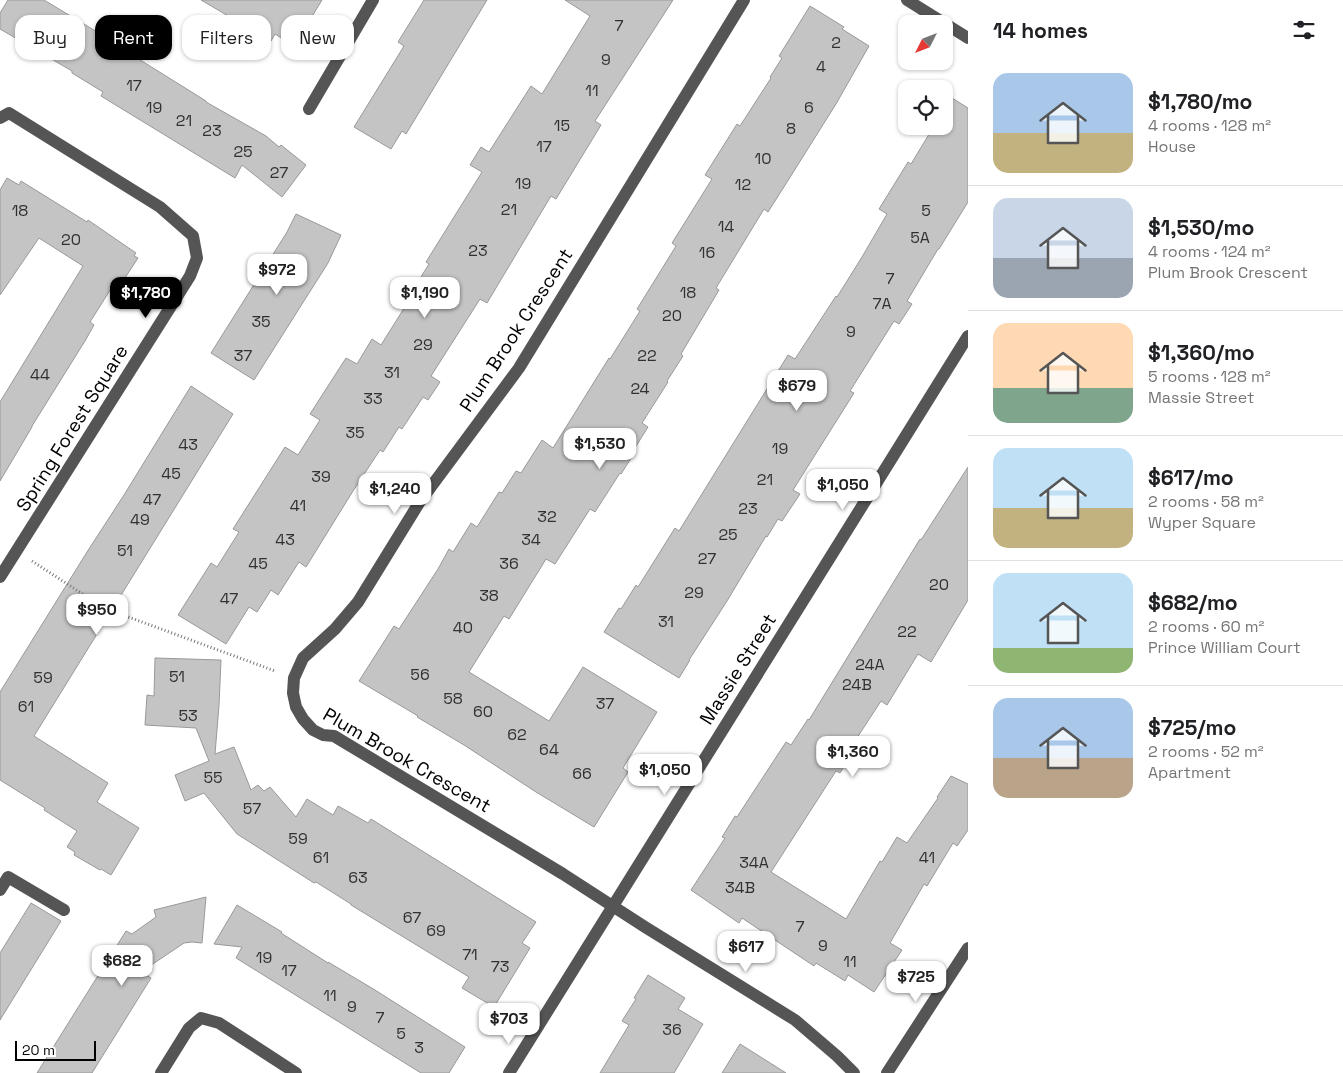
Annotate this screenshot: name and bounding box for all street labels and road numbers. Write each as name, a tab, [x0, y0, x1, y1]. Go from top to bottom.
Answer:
street label: Plum Brook Crescent	[454, 244, 578, 416]
street label: Spring Forest Square	[10, 340, 134, 516]
street label: Massie Street	[694, 609, 782, 729]
street label: Plum Brook Crescent	[319, 702, 495, 818]

